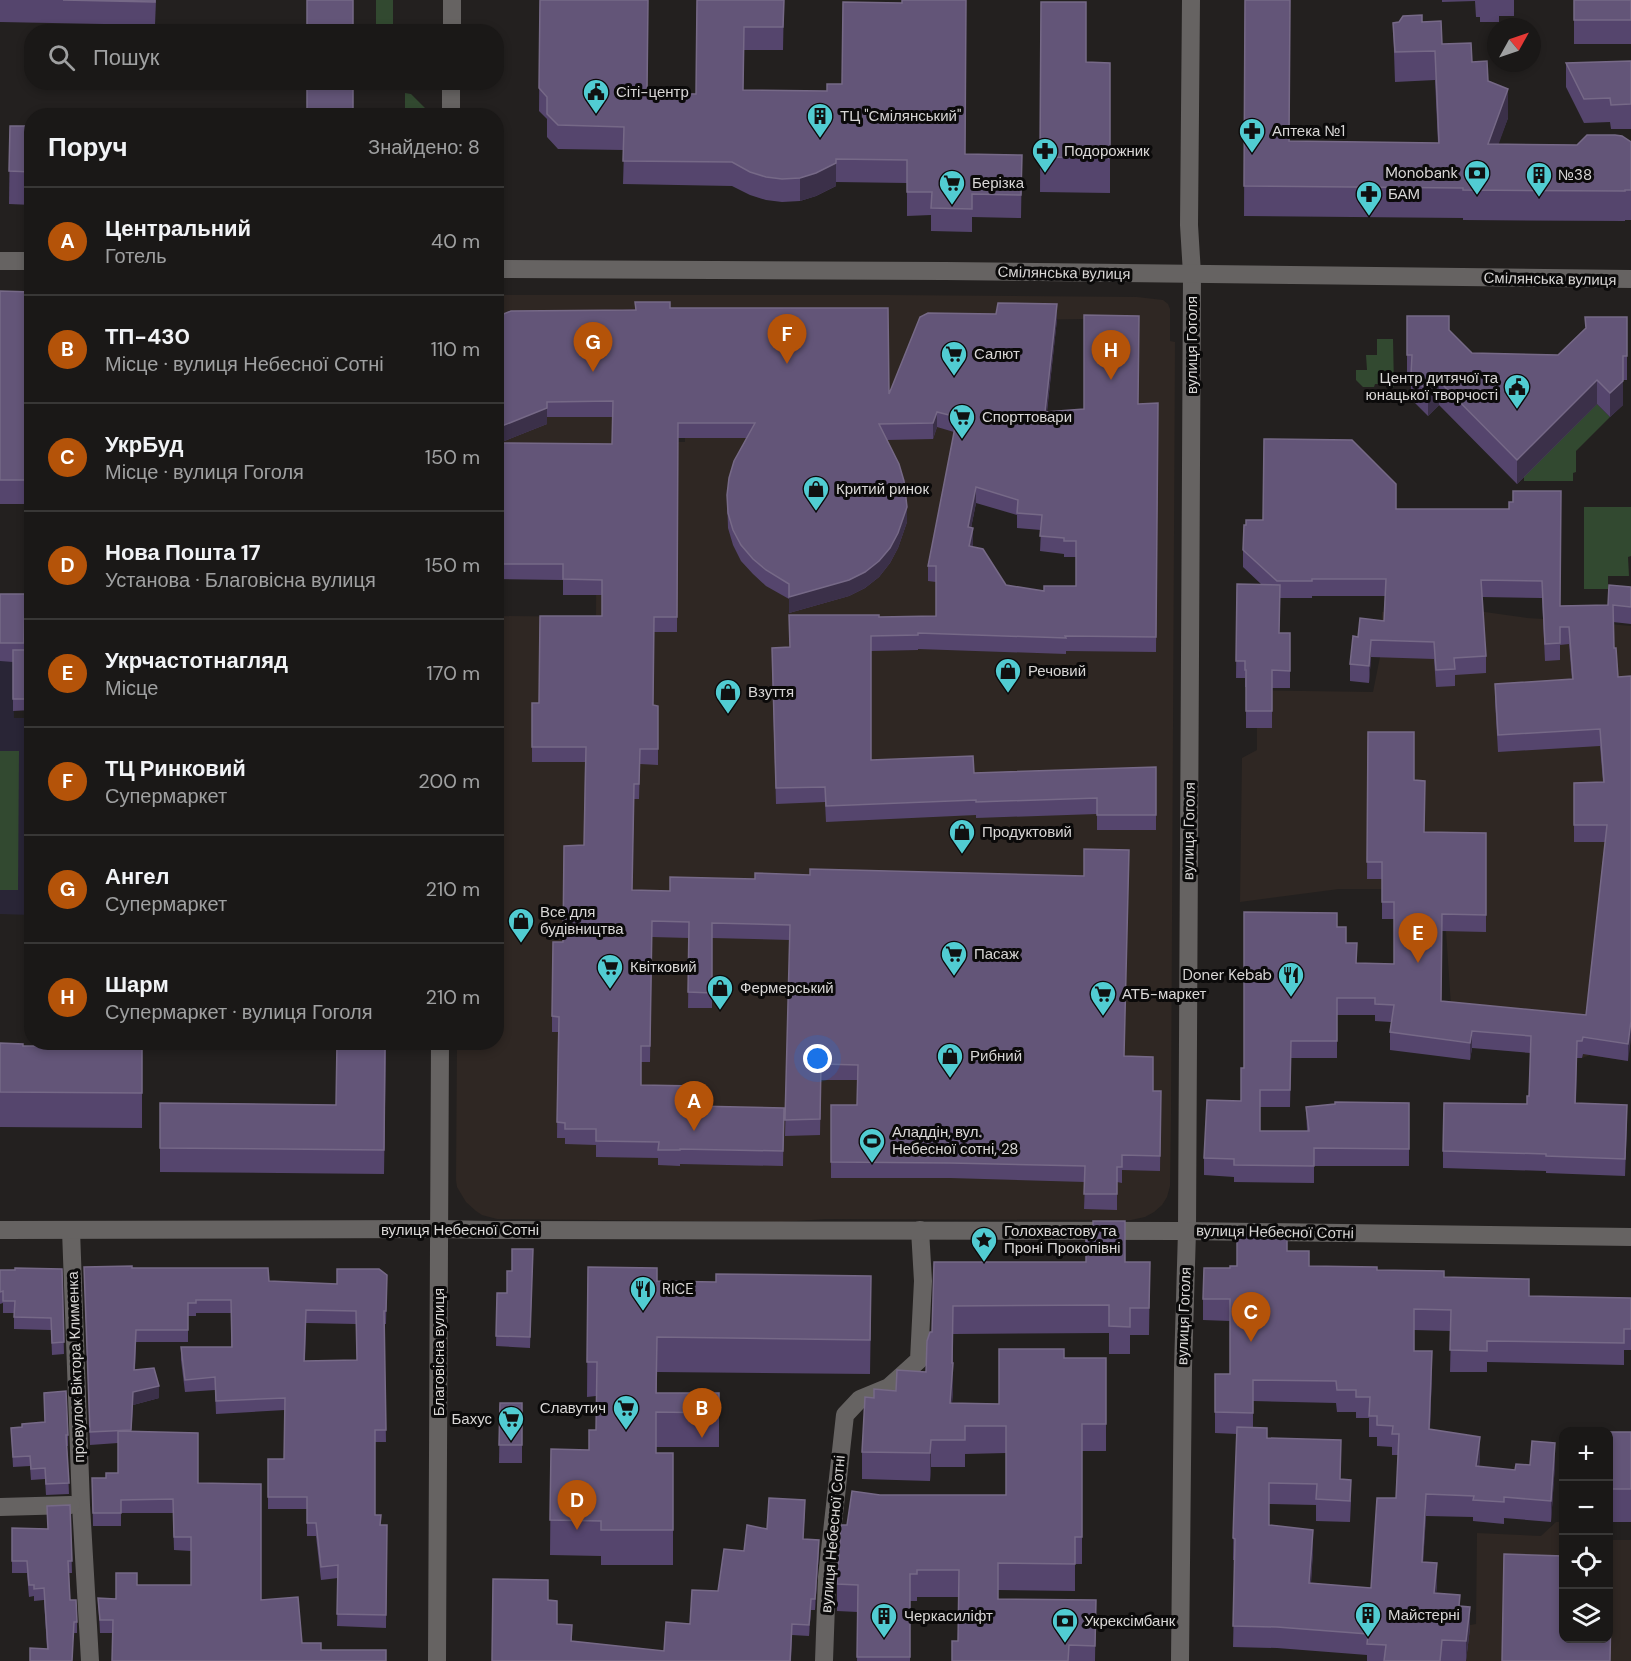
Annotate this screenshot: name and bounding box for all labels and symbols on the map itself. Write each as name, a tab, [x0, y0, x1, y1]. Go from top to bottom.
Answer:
north arrow	[1487, 18, 1541, 72]
public building icon: Сіті-центр	[581, 77, 611, 115]
place label: Сіті-центр	[616, 82, 689, 102]
building icon: ТЦ "Смілянський"	[805, 101, 835, 139]
place label: ТЦ "Смілянський"	[840, 106, 961, 126]
pharmacy icon: Аптека №1	[1237, 116, 1267, 154]
place label: Аптека №1	[1272, 121, 1345, 141]
pharmacy icon: Подорожник	[1030, 136, 1060, 174]
place label: Подорожник	[1064, 141, 1150, 161]
bank icon: Monobank	[1462, 158, 1492, 196]
building icon: №38	[1524, 160, 1554, 198]
place label: Monobank	[1385, 163, 1458, 183]
place label: №38	[1558, 165, 1592, 185]
supermarket icon: Берізка	[937, 168, 967, 206]
place label: Берізка	[972, 173, 1025, 193]
pharmacy icon: БАМ	[1354, 179, 1384, 217]
place label: БАМ	[1388, 184, 1420, 204]
street label: Смілянська вулиця	[997, 262, 1131, 284]
street label: Смілянська вулиця	[1483, 268, 1617, 290]
street label: вулиця Гоголя	[1182, 296, 1202, 394]
pin: F	[768, 314, 806, 364]
pin: G	[574, 322, 612, 372]
pin: H	[1092, 330, 1130, 380]
supermarket icon: Салют	[939, 339, 969, 377]
place label: Салют	[974, 344, 1020, 364]
place label: Центр дитячої та юнацької творчості	[1366, 368, 1499, 405]
public building icon: Центр дитячої та юнацької творчості	[1502, 372, 1532, 410]
supermarket icon: Спорттовари	[947, 402, 977, 440]
place label: Спорттовари	[982, 407, 1072, 427]
shop icon: Критий ринок	[801, 474, 831, 512]
place label: Критий ринок	[836, 479, 929, 499]
shop icon: Речовий	[993, 656, 1023, 694]
place label: Речовий	[1028, 661, 1086, 681]
shop icon: Взуття	[713, 677, 743, 715]
place label: Взуття	[748, 682, 794, 702]
street label: вулиця Гоголя	[1178, 782, 1200, 880]
shop icon: Продуктовий	[947, 817, 977, 855]
place label: Продуктовий	[982, 822, 1072, 842]
place label: Все для будівництва	[540, 902, 624, 939]
shop icon: Все для будівництва	[506, 906, 536, 944]
pin: E	[1398, 914, 1438, 963]
supermarket icon: Пасаж	[939, 939, 969, 977]
place label: Пасаж	[974, 944, 1019, 964]
supermarket icon: Квітковий	[595, 952, 625, 990]
place label: Квітковий	[630, 957, 697, 977]
restaurant icon: Doner Kebab	[1276, 960, 1306, 998]
place label: Doner Kebab	[1182, 965, 1272, 985]
shop icon: Фермерський	[705, 973, 735, 1011]
place label: Фермерський	[740, 978, 834, 998]
supermarket icon: АТБ-маркет	[1088, 979, 1118, 1017]
place label: АТБ-маркет	[1122, 984, 1207, 1004]
shop icon: Рибний	[935, 1041, 965, 1079]
your location	[803, 1044, 832, 1073]
place label: Рибний	[970, 1046, 1022, 1066]
pin: A	[674, 1082, 714, 1131]
place label: Аладдін, вул. Небесної сотні, 28	[892, 1122, 1018, 1159]
sports icon: Аладдін, вул. Небесної сотні, 28	[857, 1126, 887, 1164]
street label: вулиця Небесної Сотні	[381, 1220, 539, 1240]
place label: Голохвастову та Проні Прокопівні	[1004, 1221, 1121, 1258]
street label: вулиця Небесної Сотні	[1196, 1221, 1354, 1243]
place icon: Голохвастову та Проні Прокопівні	[969, 1225, 999, 1263]
street label: вулиця Гоголя	[1172, 1267, 1196, 1365]
street label: провулок Віктора Клименка	[63, 1270, 89, 1463]
restaurant icon: RICE	[628, 1274, 658, 1312]
place label: RICE	[662, 1279, 694, 1299]
street label: Благовісна вулиця	[429, 1288, 449, 1416]
pin: C	[1232, 1292, 1270, 1342]
pin: B	[682, 1388, 722, 1438]
supermarket icon: Славутич	[611, 1393, 641, 1431]
place label: Славутич	[540, 1398, 606, 1418]
supermarket icon: Бахус	[496, 1404, 526, 1442]
place label: Бахус	[451, 1409, 492, 1429]
street label: вулиця Небесної Сотні	[816, 1454, 850, 1614]
pin: D	[558, 1480, 596, 1530]
building icon: Майстерні	[1353, 1600, 1383, 1638]
building icon: Черкасиліфт	[869, 1601, 899, 1639]
place label: Майстерні	[1388, 1605, 1460, 1625]
place label: Черкасиліфт	[904, 1606, 993, 1626]
bank icon: Укрексімбанк	[1050, 1606, 1080, 1644]
place label: Укрексімбанк	[1084, 1611, 1176, 1631]

